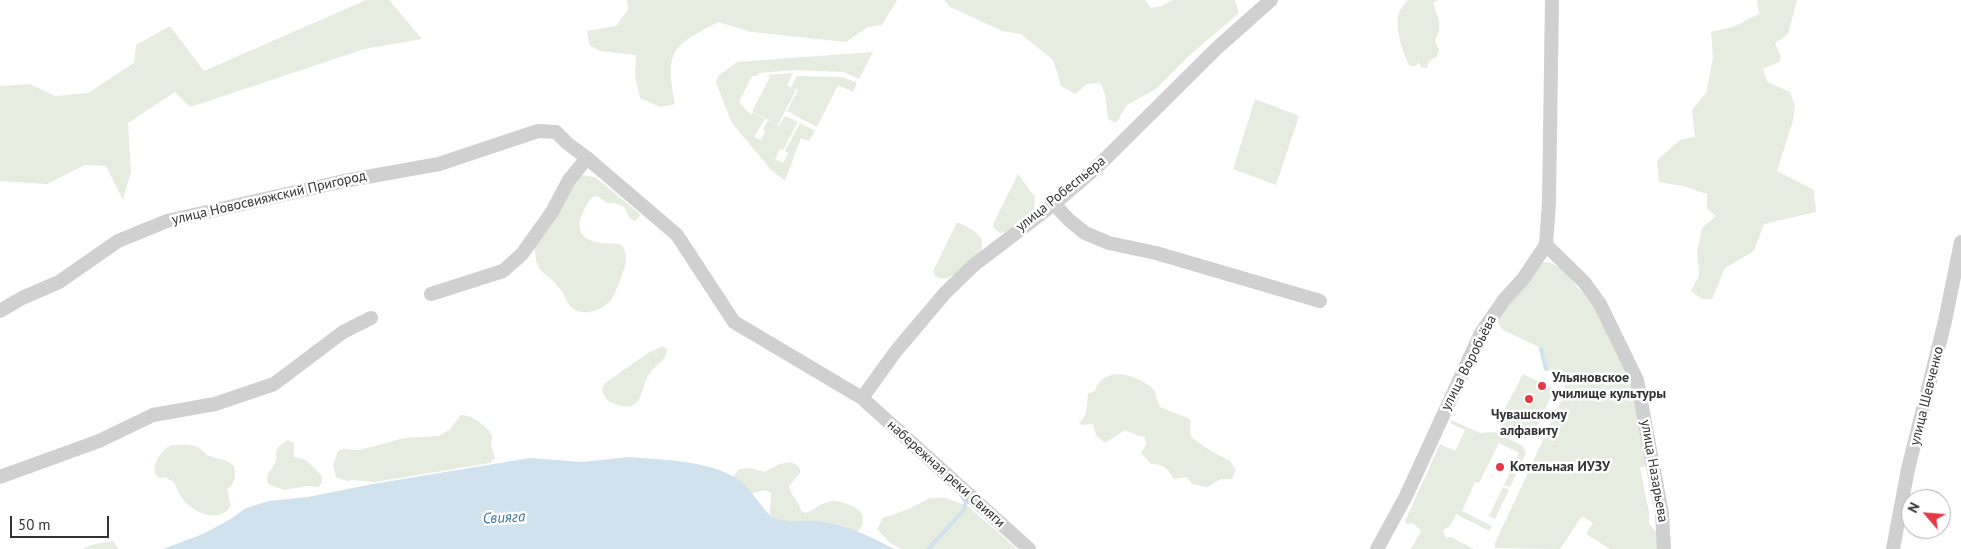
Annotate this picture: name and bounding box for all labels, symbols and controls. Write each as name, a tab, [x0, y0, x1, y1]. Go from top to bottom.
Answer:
street label: улица Робеспьера	[1013, 153, 1109, 235]
street label: улица Новосвияжский Пригород	[170, 167, 368, 229]
street label: улица Воробьёва	[1438, 312, 1500, 414]
street label: улица Шевченко	[1907, 345, 1947, 447]
place label: Ульяновское училище культуры	[1552, 370, 1666, 402]
marker: Ульяновское училище культуры	[1536, 380, 1548, 392]
marker: Чувашскому алфавиту	[1523, 393, 1535, 405]
place label: Чувашскому алфавиту	[1491, 407, 1567, 440]
street label: набережная реки Свияги	[884, 417, 1008, 531]
street label: улица Назарьева	[1637, 418, 1671, 524]
place label: Котельная ИУЗУ	[1510, 459, 1610, 475]
marker: Котельная ИУЗУ	[1494, 461, 1506, 473]
north arrow	[1901, 489, 1951, 539]
text: N	[1903, 499, 1924, 516]
scale bar	[12, 506, 111, 538]
water label: Свияга	[482, 508, 526, 528]
text: 50 m	[18, 515, 51, 534]

